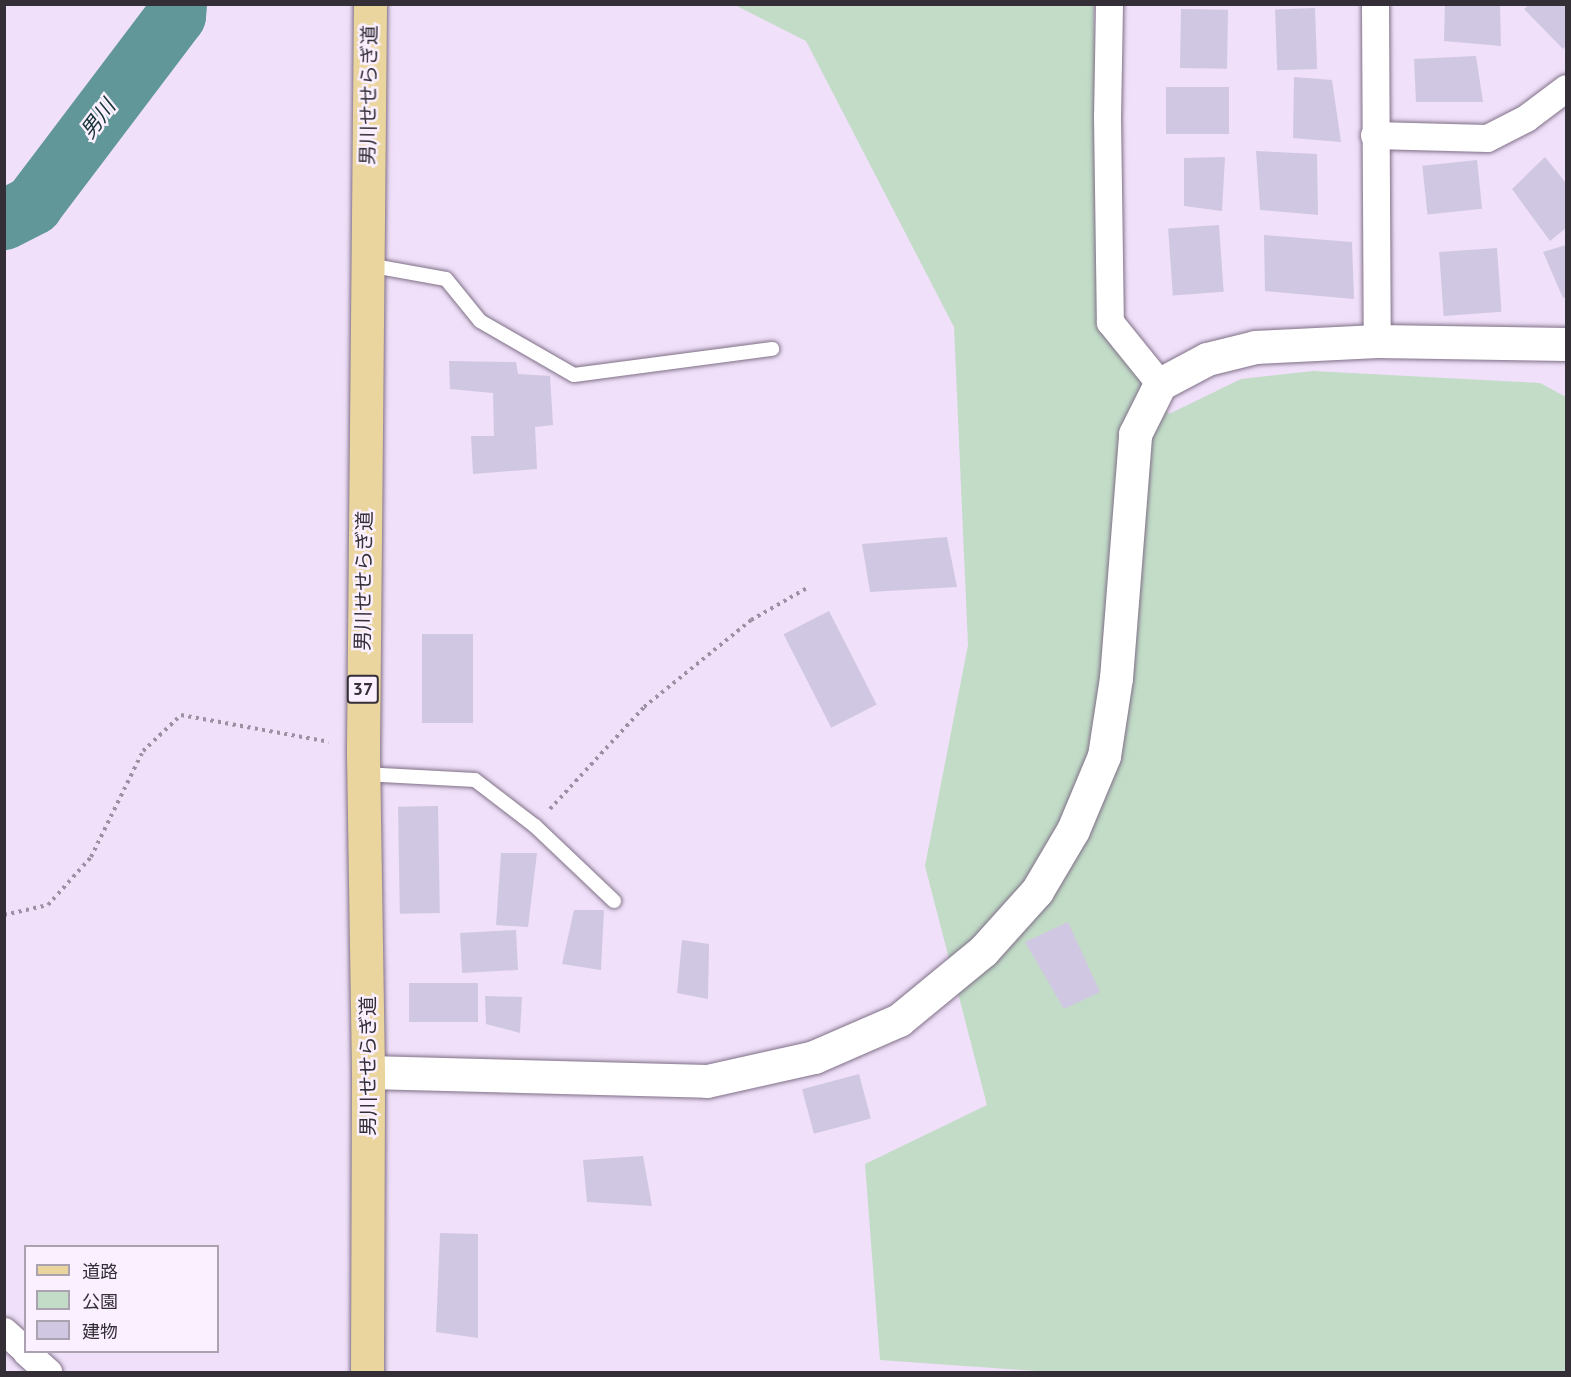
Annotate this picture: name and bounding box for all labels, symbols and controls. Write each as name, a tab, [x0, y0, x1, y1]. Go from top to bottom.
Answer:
street label: 男川せせらぎ道	[356, 25, 382, 165]
water label: 男川	[75, 95, 121, 143]
street label: 男川せせらぎ道	[351, 511, 377, 651]
road number: 37	[346, 674, 380, 704]
street label: 男川せせらぎ道	[356, 996, 380, 1136]
legend	[24, 1245, 219, 1353]
text: 道路	[82, 1260, 118, 1283]
text: 公園	[82, 1290, 118, 1313]
text: 建物	[82, 1320, 118, 1343]

